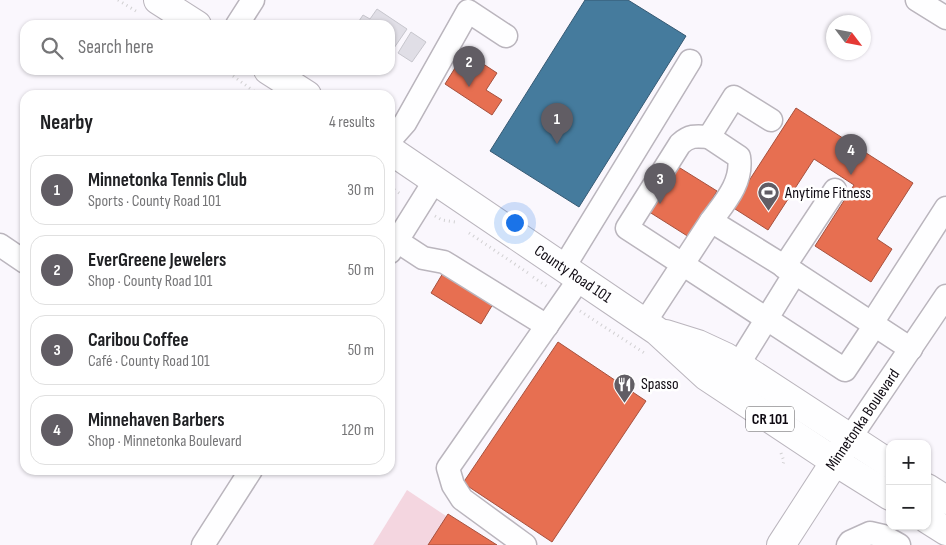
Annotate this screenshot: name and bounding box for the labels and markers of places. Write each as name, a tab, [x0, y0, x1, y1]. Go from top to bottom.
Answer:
pin: 2	[453, 46, 485, 87]
pin: 1	[541, 103, 573, 144]
pin: 4	[835, 134, 867, 175]
pin: 3	[644, 163, 676, 204]
sports icon: Anytime Fitness	[757, 181, 781, 212]
place label: Anytime Fitness	[784, 184, 871, 203]
restaurant icon: Spasso	[613, 372, 637, 403]
place label: Spasso	[641, 375, 679, 394]

